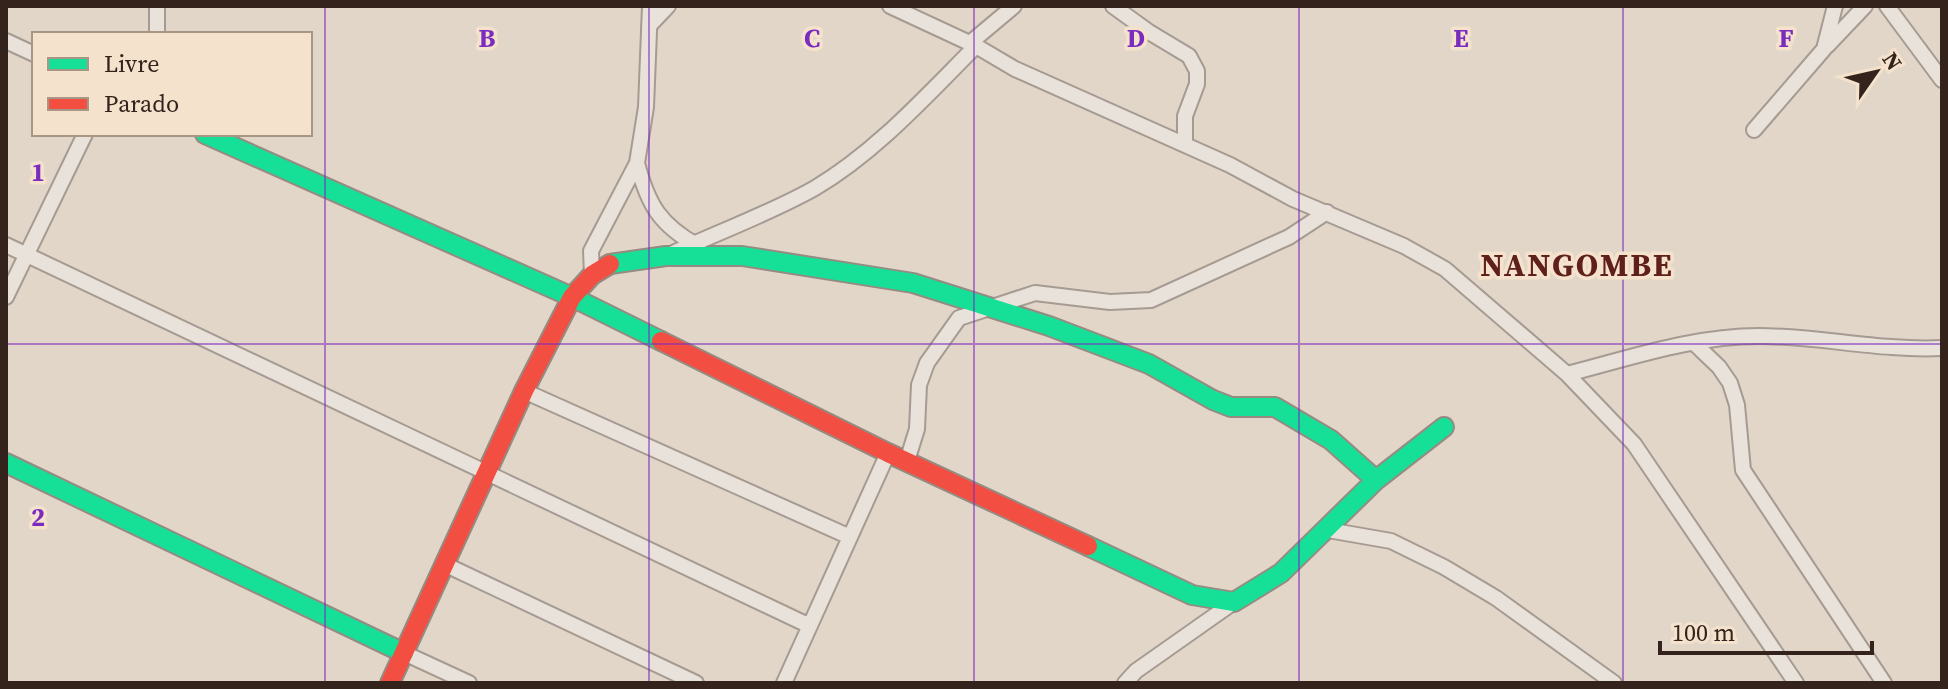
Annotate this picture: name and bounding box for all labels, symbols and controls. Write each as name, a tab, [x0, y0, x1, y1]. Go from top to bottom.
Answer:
text: B	[479, 20, 496, 56]
text: C	[804, 20, 820, 56]
text: D	[1127, 20, 1145, 56]
text: E	[1453, 20, 1469, 56]
text: F	[1778, 20, 1794, 56]
legend	[32, 32, 312, 136]
north arrow	[1836, 32, 1916, 112]
text: N	[1876, 46, 1909, 76]
text: Livre	[104, 47, 159, 80]
text: Parado	[104, 87, 179, 120]
text: 1	[31, 154, 45, 190]
district label: NANGOMBE	[1480, 243, 1674, 287]
text: 2	[31, 499, 45, 535]
scale bar	[1660, 605, 1872, 655]
text: 100 m	[1672, 616, 1735, 649]

